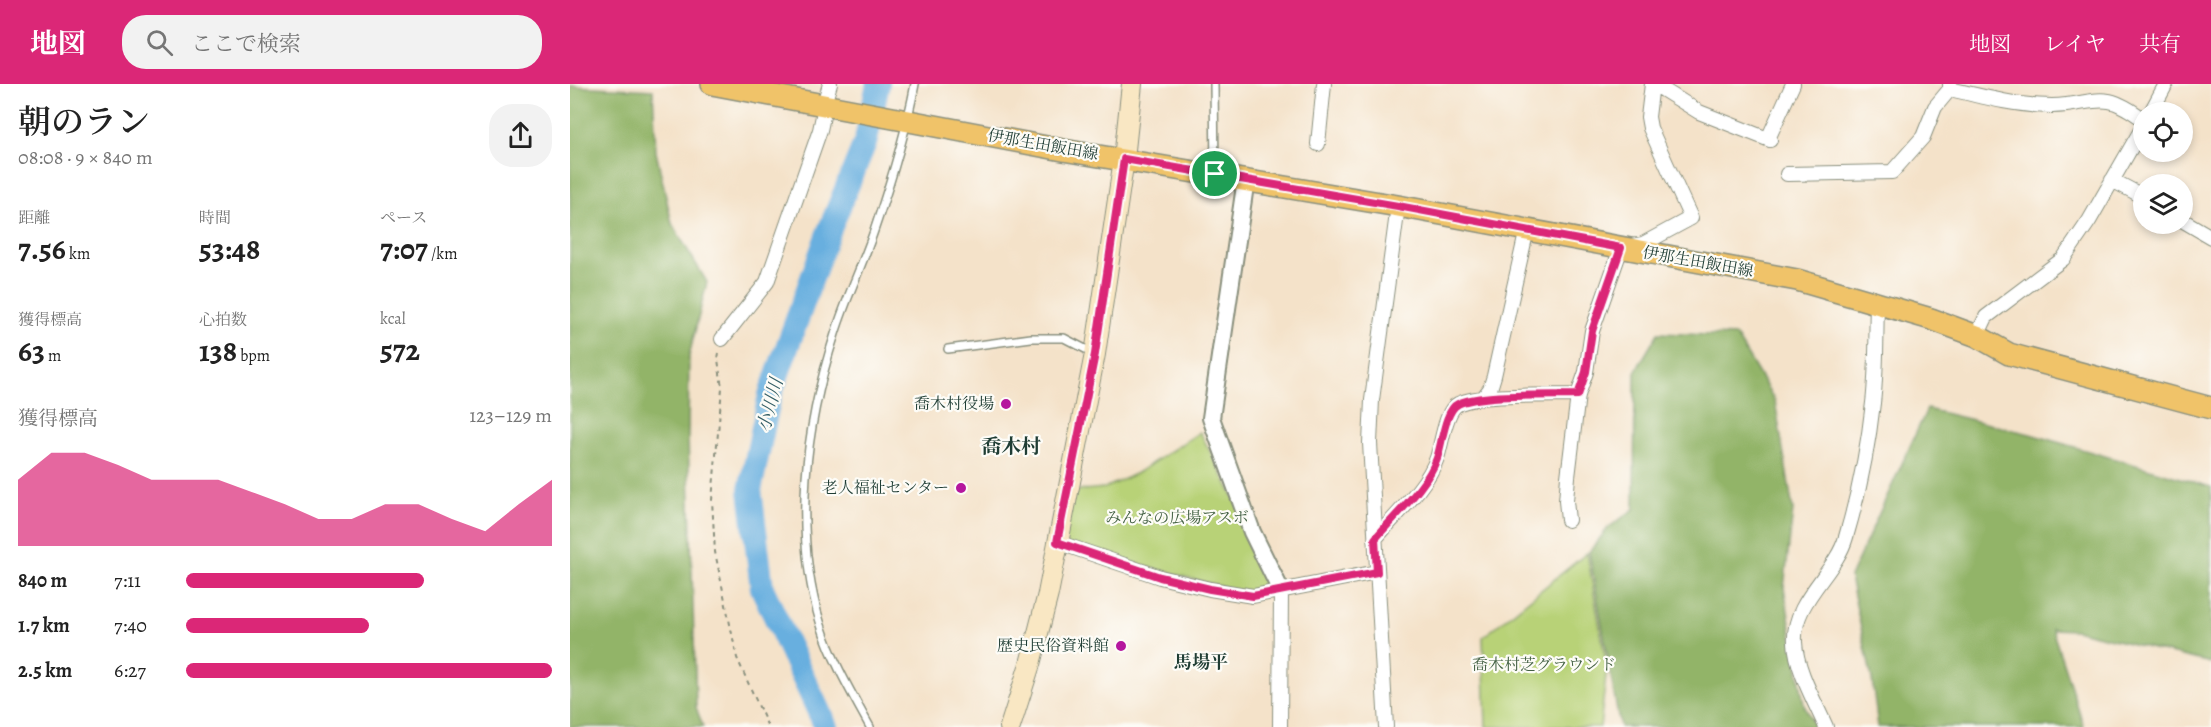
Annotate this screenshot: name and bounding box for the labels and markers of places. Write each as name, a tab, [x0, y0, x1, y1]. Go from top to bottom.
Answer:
pin	[1189, 148, 1240, 199]
place label: 喬木村役場	[914, 393, 994, 415]
marker: 喬木村役場	[999, 397, 1013, 411]
place label: 老人福祉センター	[822, 477, 949, 499]
marker: 老人福祉センター	[954, 481, 968, 495]
place label: 歴史民俗資料館	[997, 635, 1109, 657]
marker: 歴史民俗資料館	[1114, 639, 1128, 653]

